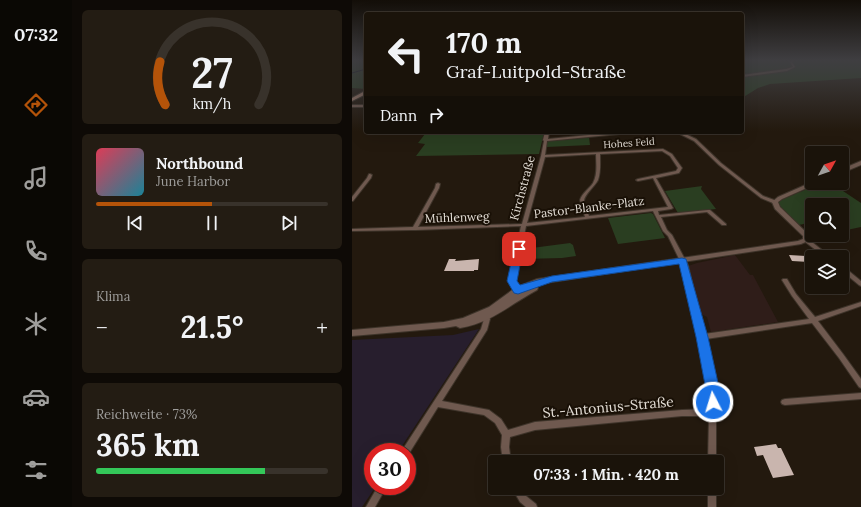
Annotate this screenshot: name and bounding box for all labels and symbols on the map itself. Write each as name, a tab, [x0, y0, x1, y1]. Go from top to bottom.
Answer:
street label: Hohes Feld	[603, 135, 655, 151]
north arrow	[805, 146, 849, 190]
street label: Kirchstraße	[506, 153, 538, 222]
street label: Pastor-Blanke-Platz	[533, 193, 645, 221]
street label: Mühlenweg	[424, 208, 490, 226]
pin	[502, 232, 536, 266]
position arrow	[692, 381, 734, 423]
street label: St.-Antonius-Straße	[542, 392, 675, 422]
speed limit sign: 30	[364, 443, 416, 495]

